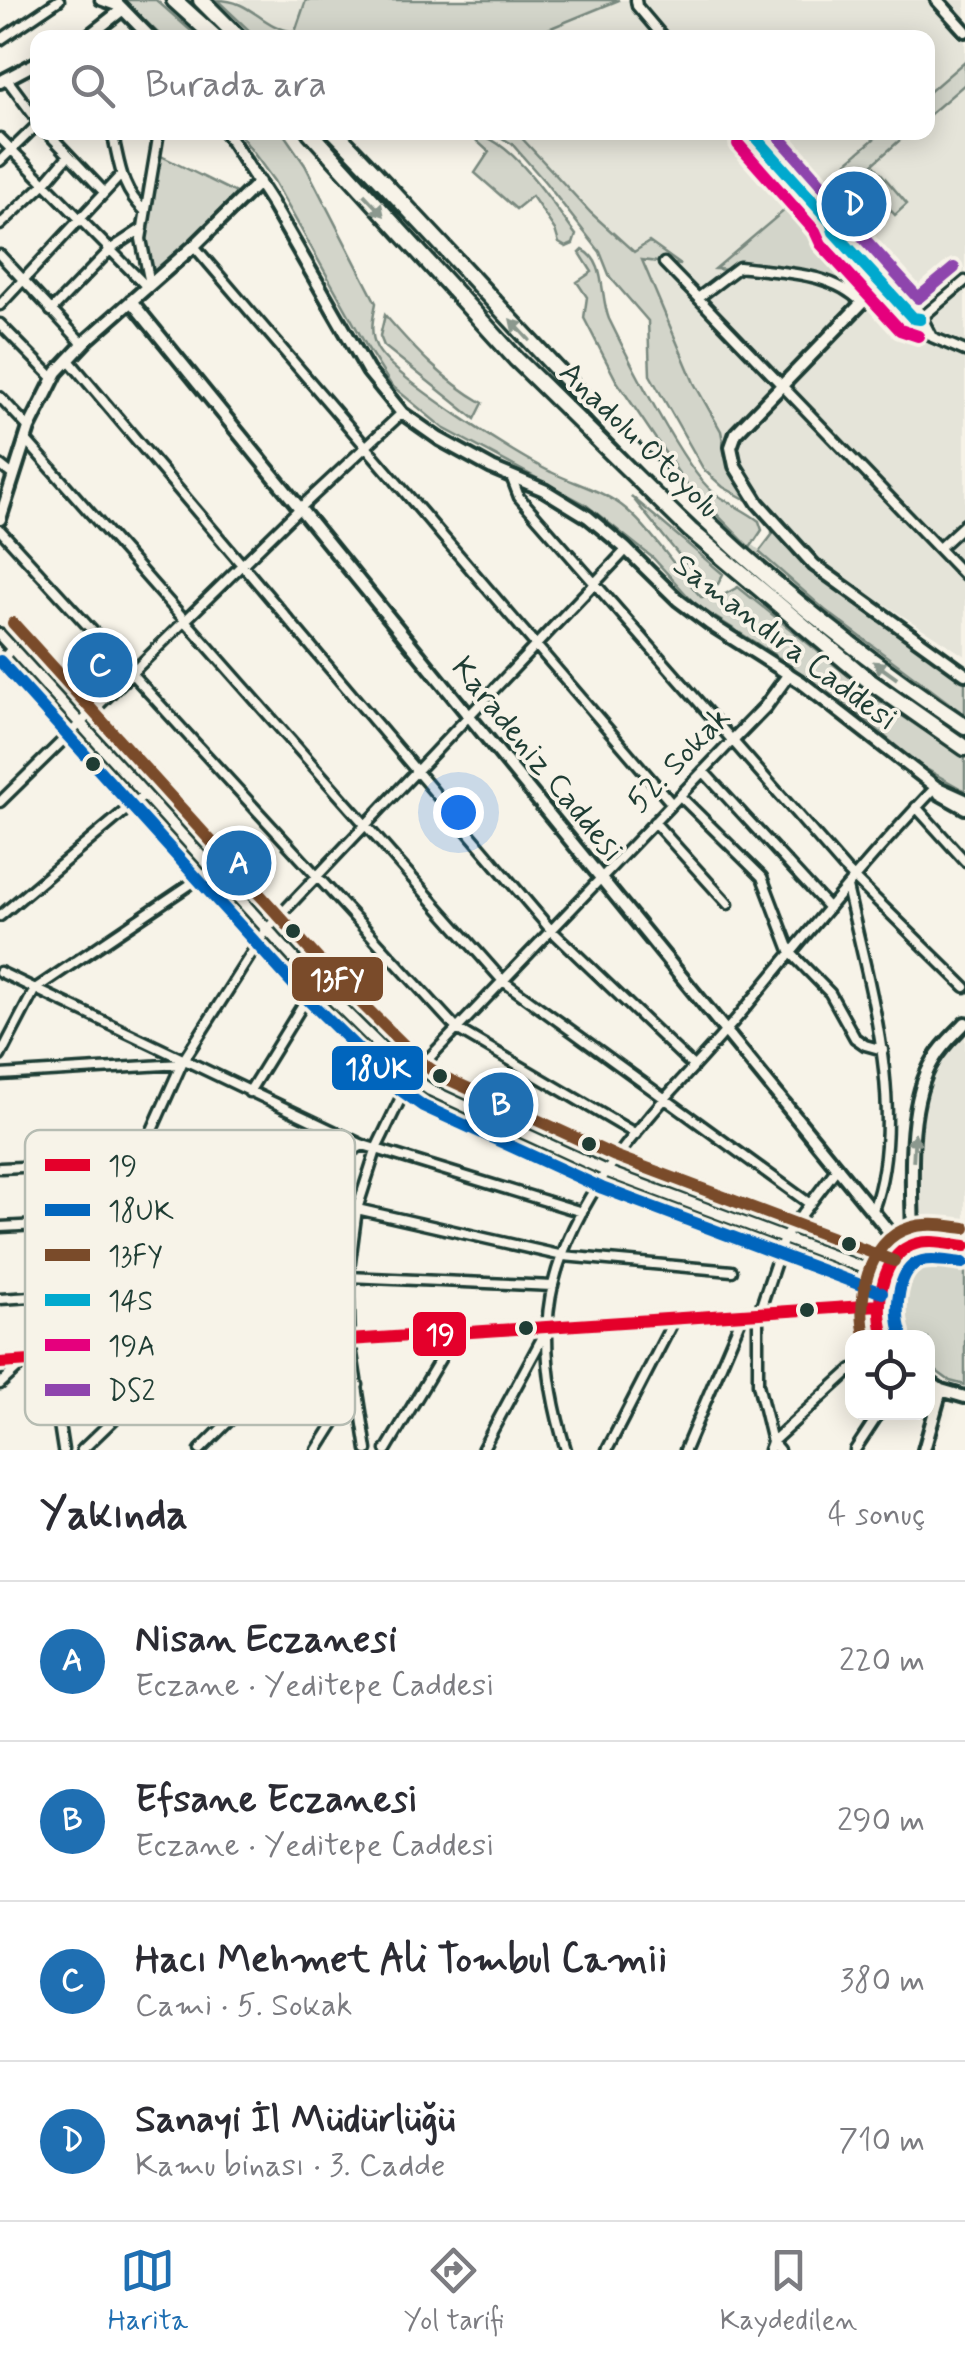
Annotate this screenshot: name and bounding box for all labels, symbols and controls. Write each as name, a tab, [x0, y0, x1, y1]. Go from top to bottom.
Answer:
search box	[30, 30, 935, 140]
icon: search	[65, 58, 120, 113]
text: Burada ara	[145, 61, 327, 110]
pin: D	[822, 166, 886, 242]
one-way arrow	[362, 193, 385, 217]
one-way arrow	[509, 318, 532, 342]
street label: Anadolu Otoyolu	[549, 352, 729, 528]
street label: Samandıra Caddesi	[664, 545, 906, 741]
pin: C	[68, 628, 132, 702]
street label: Karadeniz Caddesi	[441, 648, 633, 872]
one-way arrow	[872, 661, 898, 680]
street label: 52. Sokak	[618, 698, 740, 822]
unlabelled marker	[83, 754, 103, 774]
your location	[433, 787, 484, 838]
pin: A	[206, 826, 272, 900]
unlabelled marker	[283, 921, 303, 941]
line badge: 13FY	[290, 955, 385, 1003]
text: 13FY	[310, 963, 365, 1000]
line badge: 18UK	[330, 1044, 425, 1092]
text: 18UK	[345, 1052, 411, 1089]
unlabelled marker	[430, 1066, 450, 1086]
pin: B	[468, 1068, 534, 1142]
legend	[25, 1130, 355, 1425]
one-way arrow	[906, 1131, 922, 1163]
unlabelled marker	[579, 1134, 599, 1154]
text: 19	[108, 1149, 137, 1186]
text: 18UK	[108, 1194, 174, 1231]
unlabelled marker	[839, 1234, 859, 1254]
text: 13FY	[108, 1239, 163, 1276]
text: 14S	[108, 1284, 153, 1321]
unlabelled marker	[797, 1300, 817, 1320]
line badge: 19	[411, 1310, 468, 1358]
text: 19	[425, 1318, 455, 1355]
unlabelled marker	[516, 1318, 536, 1338]
text: 19A	[108, 1329, 156, 1366]
map controls	[845, 1330, 935, 1420]
button: locate	[845, 1330, 935, 1420]
text: DS2	[108, 1374, 156, 1411]
text: Yakında	[40, 1488, 188, 1543]
text: 4 sonuç	[828, 1494, 925, 1536]
text: Nisan Eczanesi	[135, 1616, 397, 1665]
text: A	[62, 1640, 83, 1682]
text: 220 m	[839, 1640, 925, 1682]
text: Eczane · Yeditepe Caddesi	[135, 1665, 495, 1707]
text: Efsane Eczanesi	[135, 1776, 418, 1825]
text: B	[62, 1800, 83, 1842]
text: 290 m	[837, 1800, 925, 1842]
text: Eczane · Yeditepe Caddesi	[135, 1825, 495, 1867]
text: Hacı Mehmet Ali Tombul Camii	[135, 1936, 667, 1985]
text: C	[61, 1960, 84, 2002]
text: 380 m	[840, 1960, 925, 2002]
text: Cami · 5. Sokak	[135, 1985, 352, 2027]
text: Sanayi İl Müdürlüğü	[135, 2096, 455, 2145]
text: D	[61, 2120, 84, 2162]
text: 710 m	[838, 2120, 925, 2162]
text: Kamu binası · 3. Cadde	[135, 2145, 445, 2187]
tab: Harita	[108, 2243, 188, 2340]
tab: Yol tarifi	[404, 2243, 504, 2340]
tab: Kaydedilen	[720, 2243, 857, 2340]

